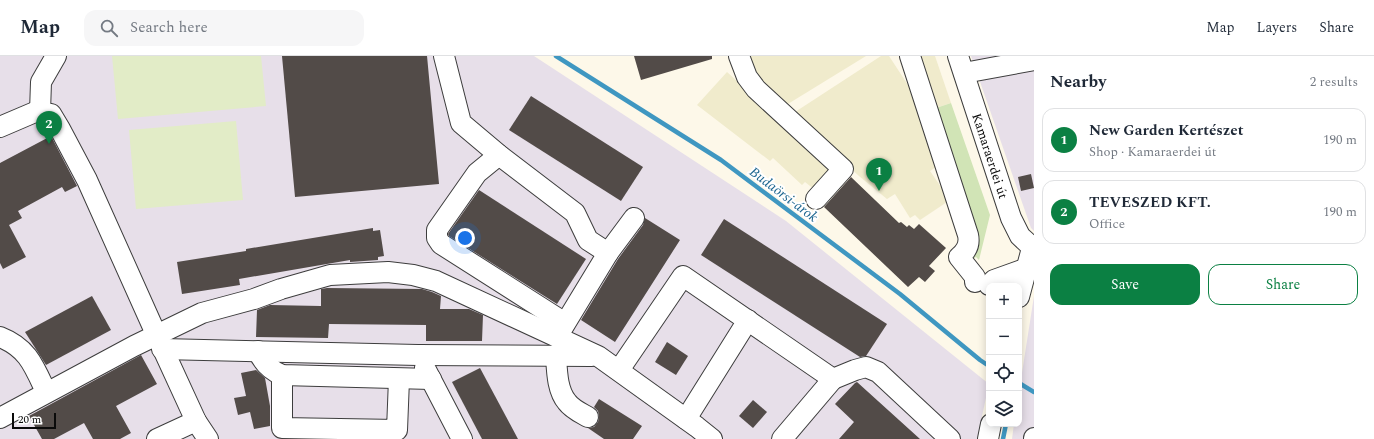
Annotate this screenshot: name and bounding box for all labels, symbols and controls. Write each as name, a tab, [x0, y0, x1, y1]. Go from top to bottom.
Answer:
search box	[84, 10, 364, 46]
text: Map	[20, 13, 60, 42]
text: Search here	[130, 16, 208, 39]
icon: search	[98, 17, 120, 39]
text: Map	[1206, 17, 1235, 38]
text: Layers	[1257, 17, 1297, 38]
text: Share	[1319, 17, 1354, 38]
text: Nearby	[1050, 69, 1106, 95]
text: 2 results	[1310, 72, 1358, 92]
pin: 2	[36, 111, 62, 144]
street label: Kamaraerdei út	[966, 111, 1013, 202]
text: New Garden Kertészet	[1089, 119, 1244, 142]
text: 1	[1060, 130, 1068, 150]
text: 190 m	[1323, 130, 1357, 150]
text: Shop · Kamaraerdei út	[1089, 142, 1216, 162]
pin: 1	[866, 158, 892, 191]
water label: Budaörsi-árok	[745, 162, 823, 228]
text: TEVESZED KFT.	[1089, 191, 1211, 214]
text: 2	[1060, 202, 1068, 222]
text: 190 m	[1323, 202, 1357, 222]
text: Office	[1089, 214, 1125, 234]
your location	[455, 228, 475, 248]
button: Save	[1050, 264, 1200, 305]
button: Share	[1208, 264, 1358, 305]
map controls	[986, 283, 1022, 427]
button: +	[986, 283, 1022, 319]
button: −	[986, 319, 1022, 355]
button: locate	[986, 355, 1022, 391]
button: layers	[986, 391, 1022, 427]
scale bar	[12, 411, 56, 430]
text: 20 m	[18, 411, 41, 428]

